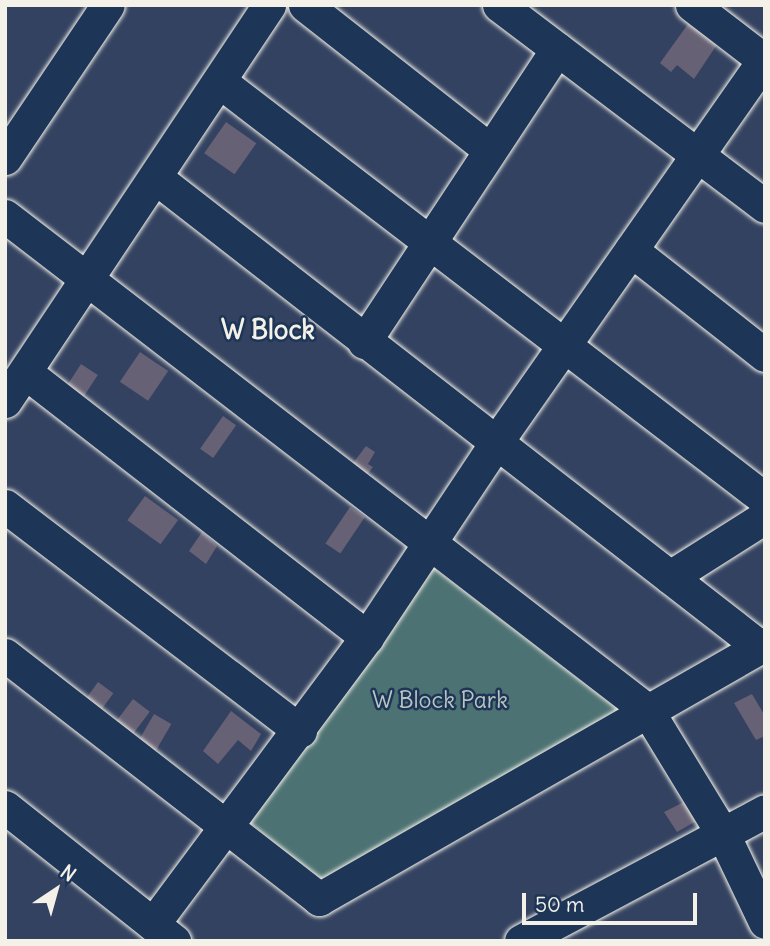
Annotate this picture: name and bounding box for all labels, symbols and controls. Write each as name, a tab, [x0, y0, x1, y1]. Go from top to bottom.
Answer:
district label: W Block	[221, 314, 315, 346]
park label: W Block Park	[372, 686, 508, 714]
north arrow	[21, 855, 91, 925]
text: N	[56, 859, 81, 887]
scale bar	[525, 880, 700, 924]
text: 50 m	[535, 891, 584, 918]

